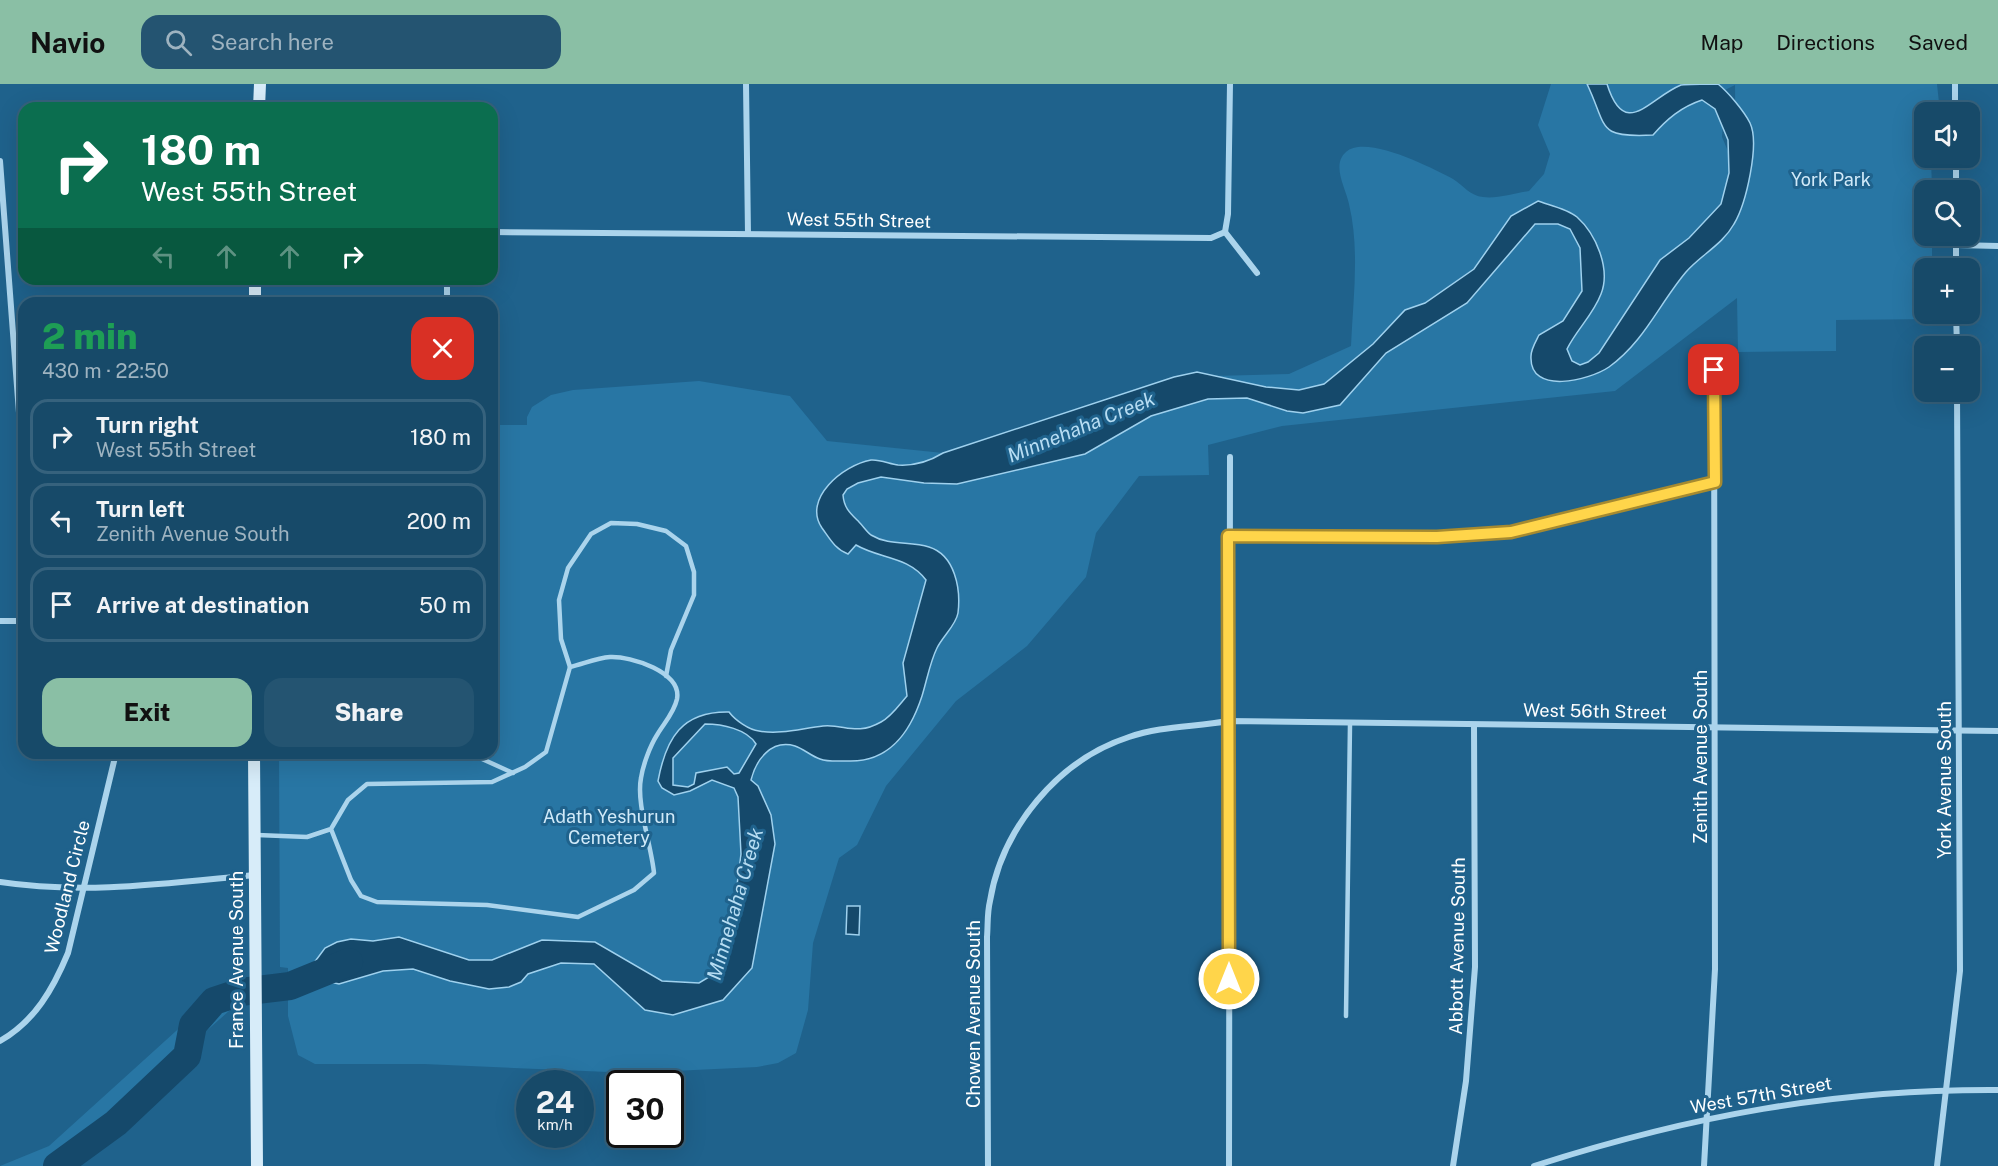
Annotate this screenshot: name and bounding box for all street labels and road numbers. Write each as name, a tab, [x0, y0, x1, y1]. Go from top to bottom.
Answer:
street label: West 55th Street	[787, 208, 931, 232]
street label: Zenith Avenue South	[1690, 670, 1711, 844]
street label: West 56th Street	[1523, 699, 1667, 723]
street label: York Avenue South	[1934, 701, 1955, 859]
street label: Woodland Circle	[40, 818, 94, 956]
street label: Abbott Avenue South	[1445, 857, 1469, 1035]
street label: France Avenue South	[226, 871, 247, 1049]
street label: Chowen Avenue South	[963, 920, 984, 1108]
street label: West 57th Street	[1689, 1072, 1833, 1118]

